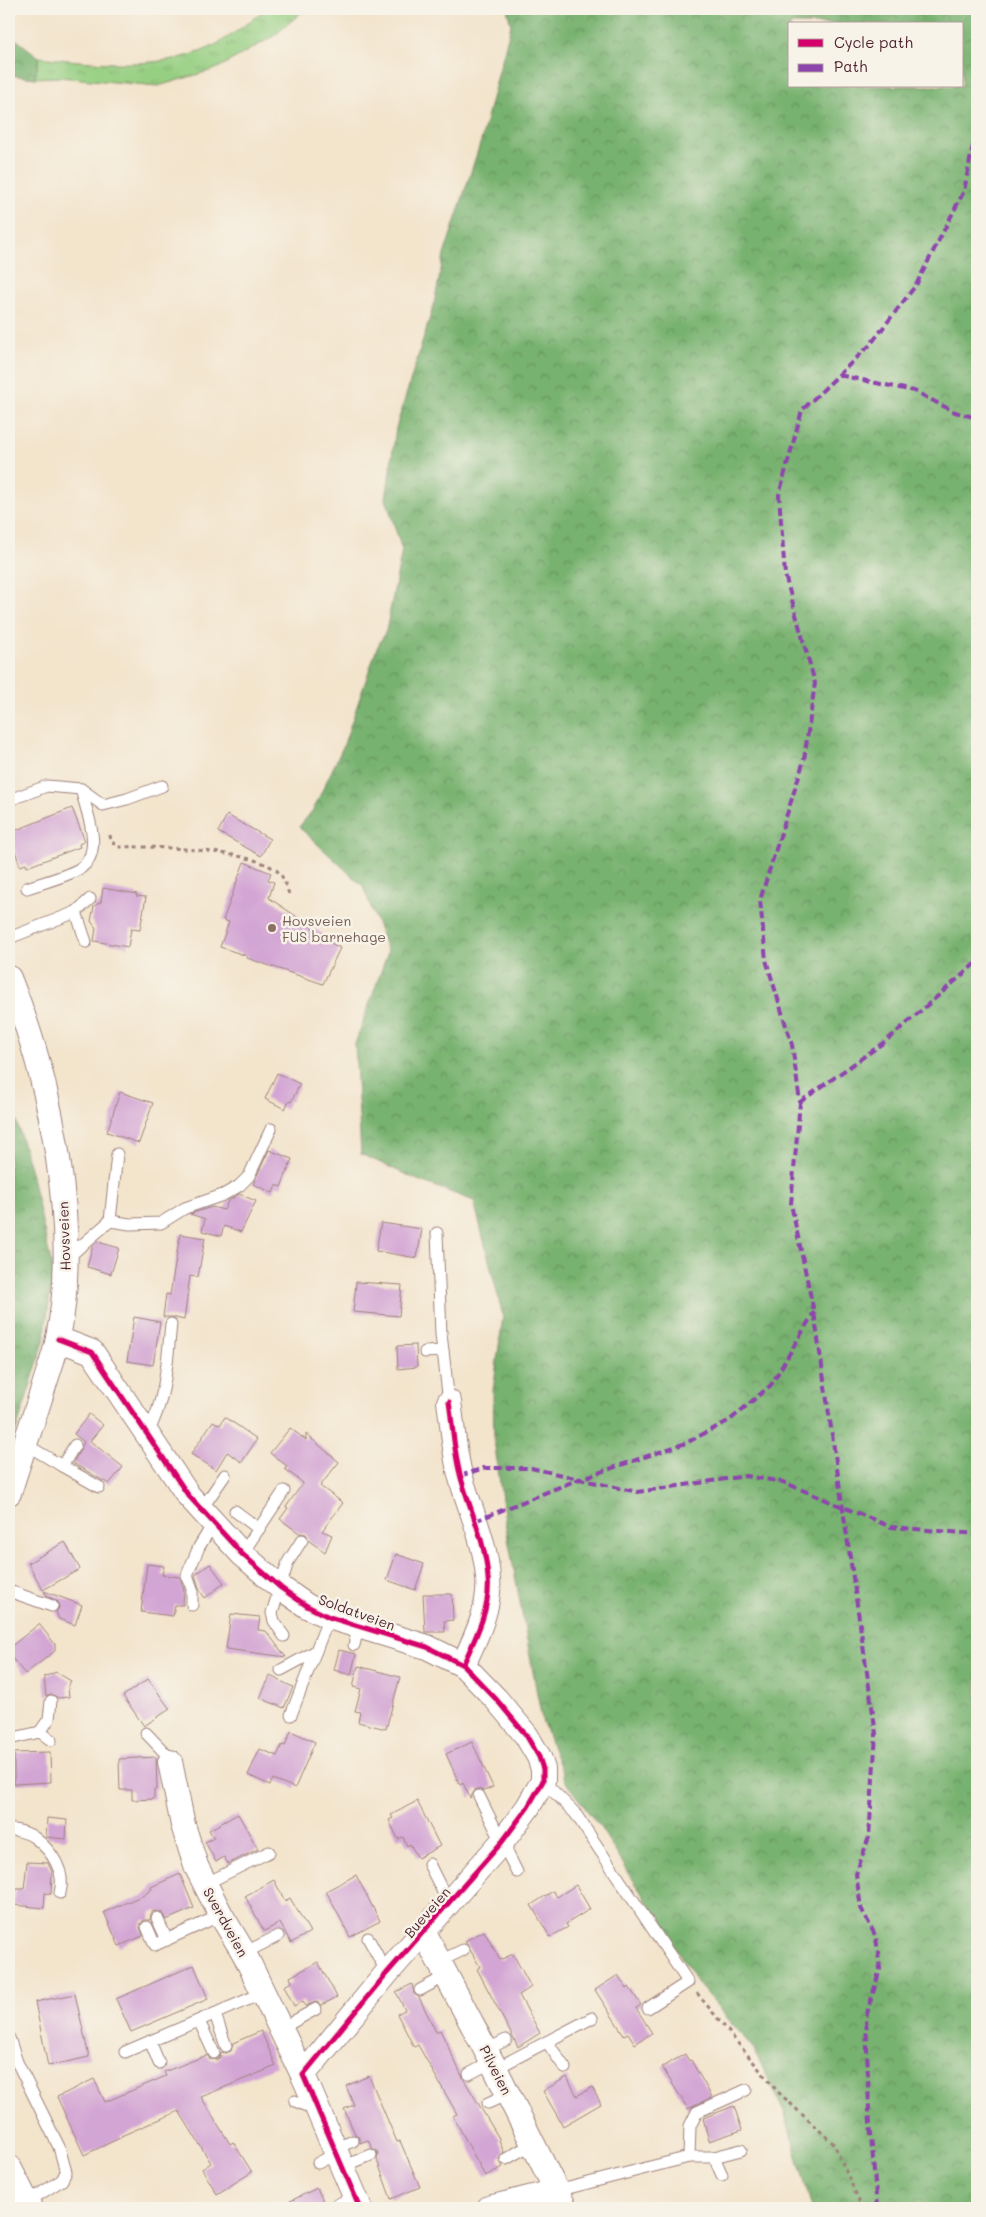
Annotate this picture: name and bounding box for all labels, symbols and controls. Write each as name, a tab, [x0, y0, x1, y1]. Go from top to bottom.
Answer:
legend	[788, 22, 964, 88]
text: Cycle path	[834, 32, 913, 52]
text: Path	[834, 56, 868, 76]
place label: Hovsveien FUS barnehage	[282, 911, 386, 946]
marker: Hovsveien FUS barnehage	[266, 922, 278, 934]
street label: Hovsveien	[53, 1201, 75, 1271]
street label: Soldatveien	[316, 1589, 398, 1635]
street label: Bueveien	[400, 1882, 454, 1942]
street label: Sverdveien	[199, 1884, 253, 1960]
street label: Pilveien	[475, 2042, 517, 2098]

